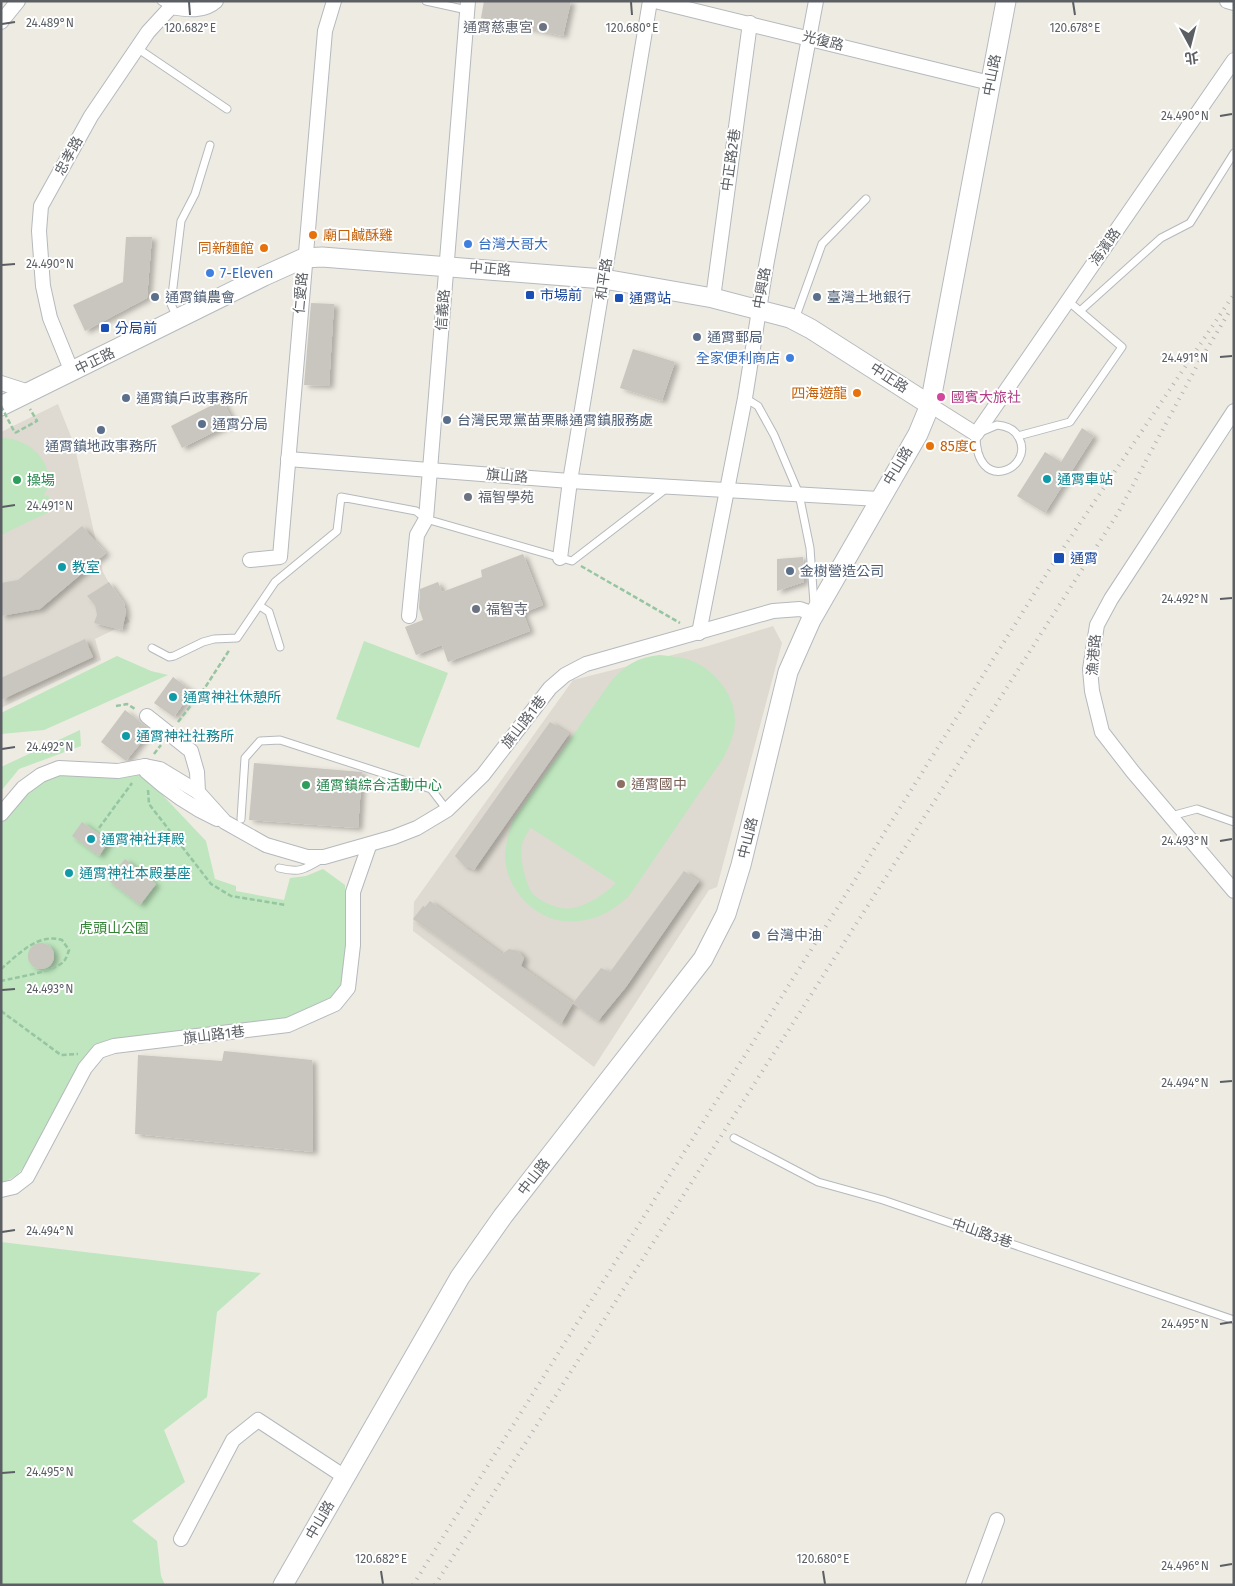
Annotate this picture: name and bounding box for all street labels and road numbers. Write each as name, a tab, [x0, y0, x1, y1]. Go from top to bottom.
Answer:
street label: 光復路	[801, 28, 845, 54]
street label: 中山路	[980, 53, 1004, 97]
street label: 中正路2巷	[718, 128, 744, 192]
street label: 忠孝路	[51, 134, 87, 178]
street label: 海濱路	[1086, 225, 1124, 269]
street label: 和平路	[592, 257, 616, 301]
street label: 中正路	[468, 259, 512, 279]
street label: 中興路	[750, 266, 774, 310]
street label: 仁愛路	[291, 271, 311, 315]
street label: 信義路	[433, 288, 453, 332]
street label: 中正路	[72, 344, 118, 378]
street label: 中正路	[867, 359, 911, 397]
street label: 中山路	[880, 444, 916, 488]
street label: 旗山路	[485, 466, 529, 486]
street label: 漁港路	[1084, 633, 1104, 677]
street label: 旗山路1巷	[498, 692, 550, 752]
street label: 中山路	[735, 816, 761, 860]
street label: 旗山路1巷	[182, 1023, 246, 1047]
street label: 中山路	[514, 1155, 554, 1199]
street label: 中山路3巷	[949, 1215, 1015, 1251]
street label: 中山路	[302, 1498, 338, 1542]

